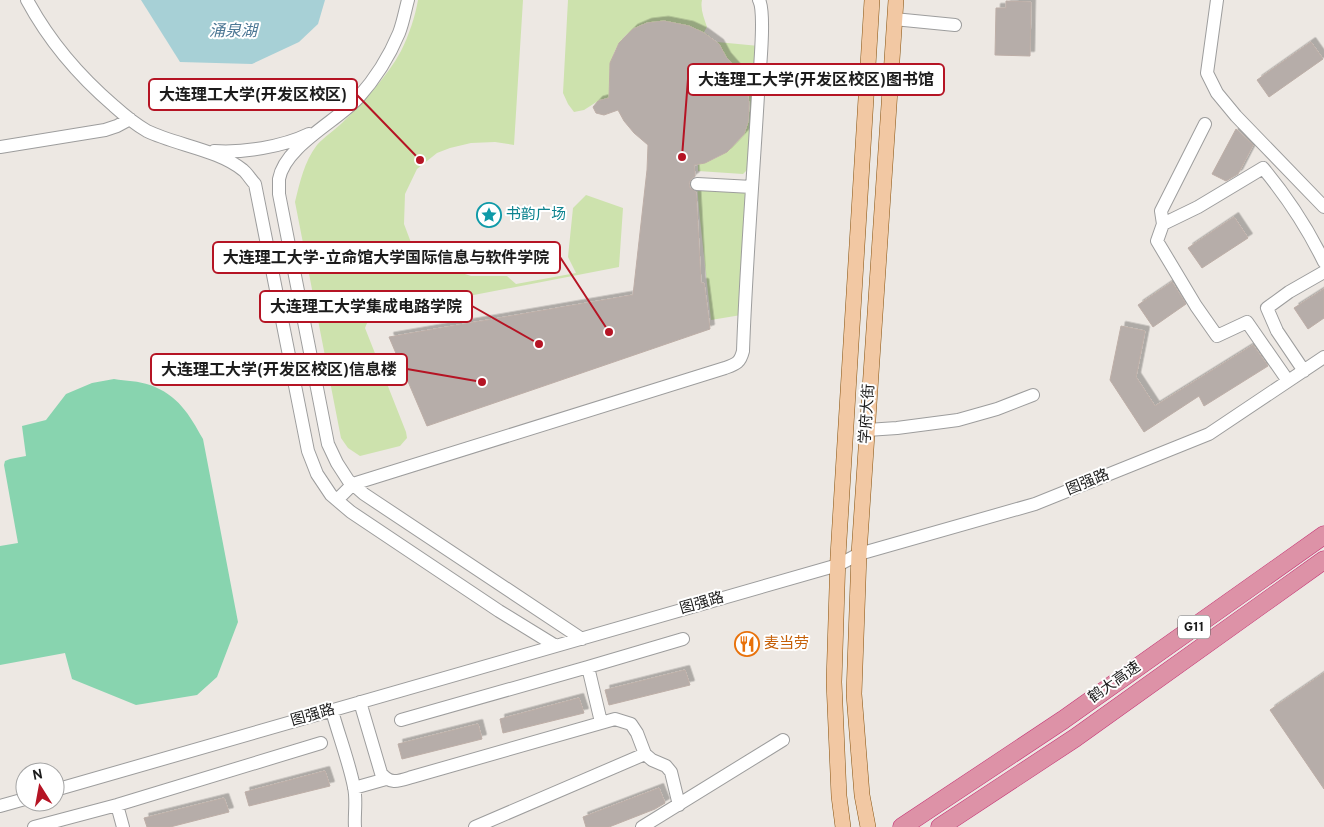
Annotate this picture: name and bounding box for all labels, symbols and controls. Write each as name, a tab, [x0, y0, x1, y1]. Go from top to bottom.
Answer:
water label: 涌泉湖	[209, 22, 260, 42]
callout: 大连理工大学(开发区校区)图书馆	[688, 64, 944, 95]
text: 大连理工大学(开发区校区)图书馆	[698, 70, 934, 91]
callout: 大连理工大学(开发区校区)	[149, 79, 357, 110]
text: 大连理工大学(开发区校区)	[159, 85, 347, 106]
place icon: 书韵广场	[476, 202, 502, 228]
place label: 书韵广场	[506, 206, 566, 225]
callout: 大连理工大学-立命馆大学国际信息与软件学院	[213, 242, 560, 273]
text: 大连理工大学-立命馆大学国际信息与软件学院	[223, 248, 549, 269]
callout: 大连理工大学集成电路学院	[260, 291, 472, 322]
text: 大连理工大学集成电路学院	[270, 297, 462, 318]
callout: 大连理工大学(开发区校区)信息楼	[151, 354, 407, 385]
text: 大连理工大学(开发区校区)信息楼	[161, 360, 397, 381]
street label: 学府大街	[856, 383, 880, 445]
street label: 图强路	[1064, 466, 1112, 500]
street label: 图强路	[678, 589, 726, 619]
road number: G11	[1178, 616, 1210, 638]
restaurant icon: 麦当劳	[734, 631, 760, 657]
place label: 麦当劳	[764, 635, 809, 654]
street label: 鹤大高速	[1085, 658, 1145, 708]
street label: 图强路	[289, 701, 337, 731]
north arrow	[15, 762, 65, 812]
text: N	[31, 766, 44, 785]

